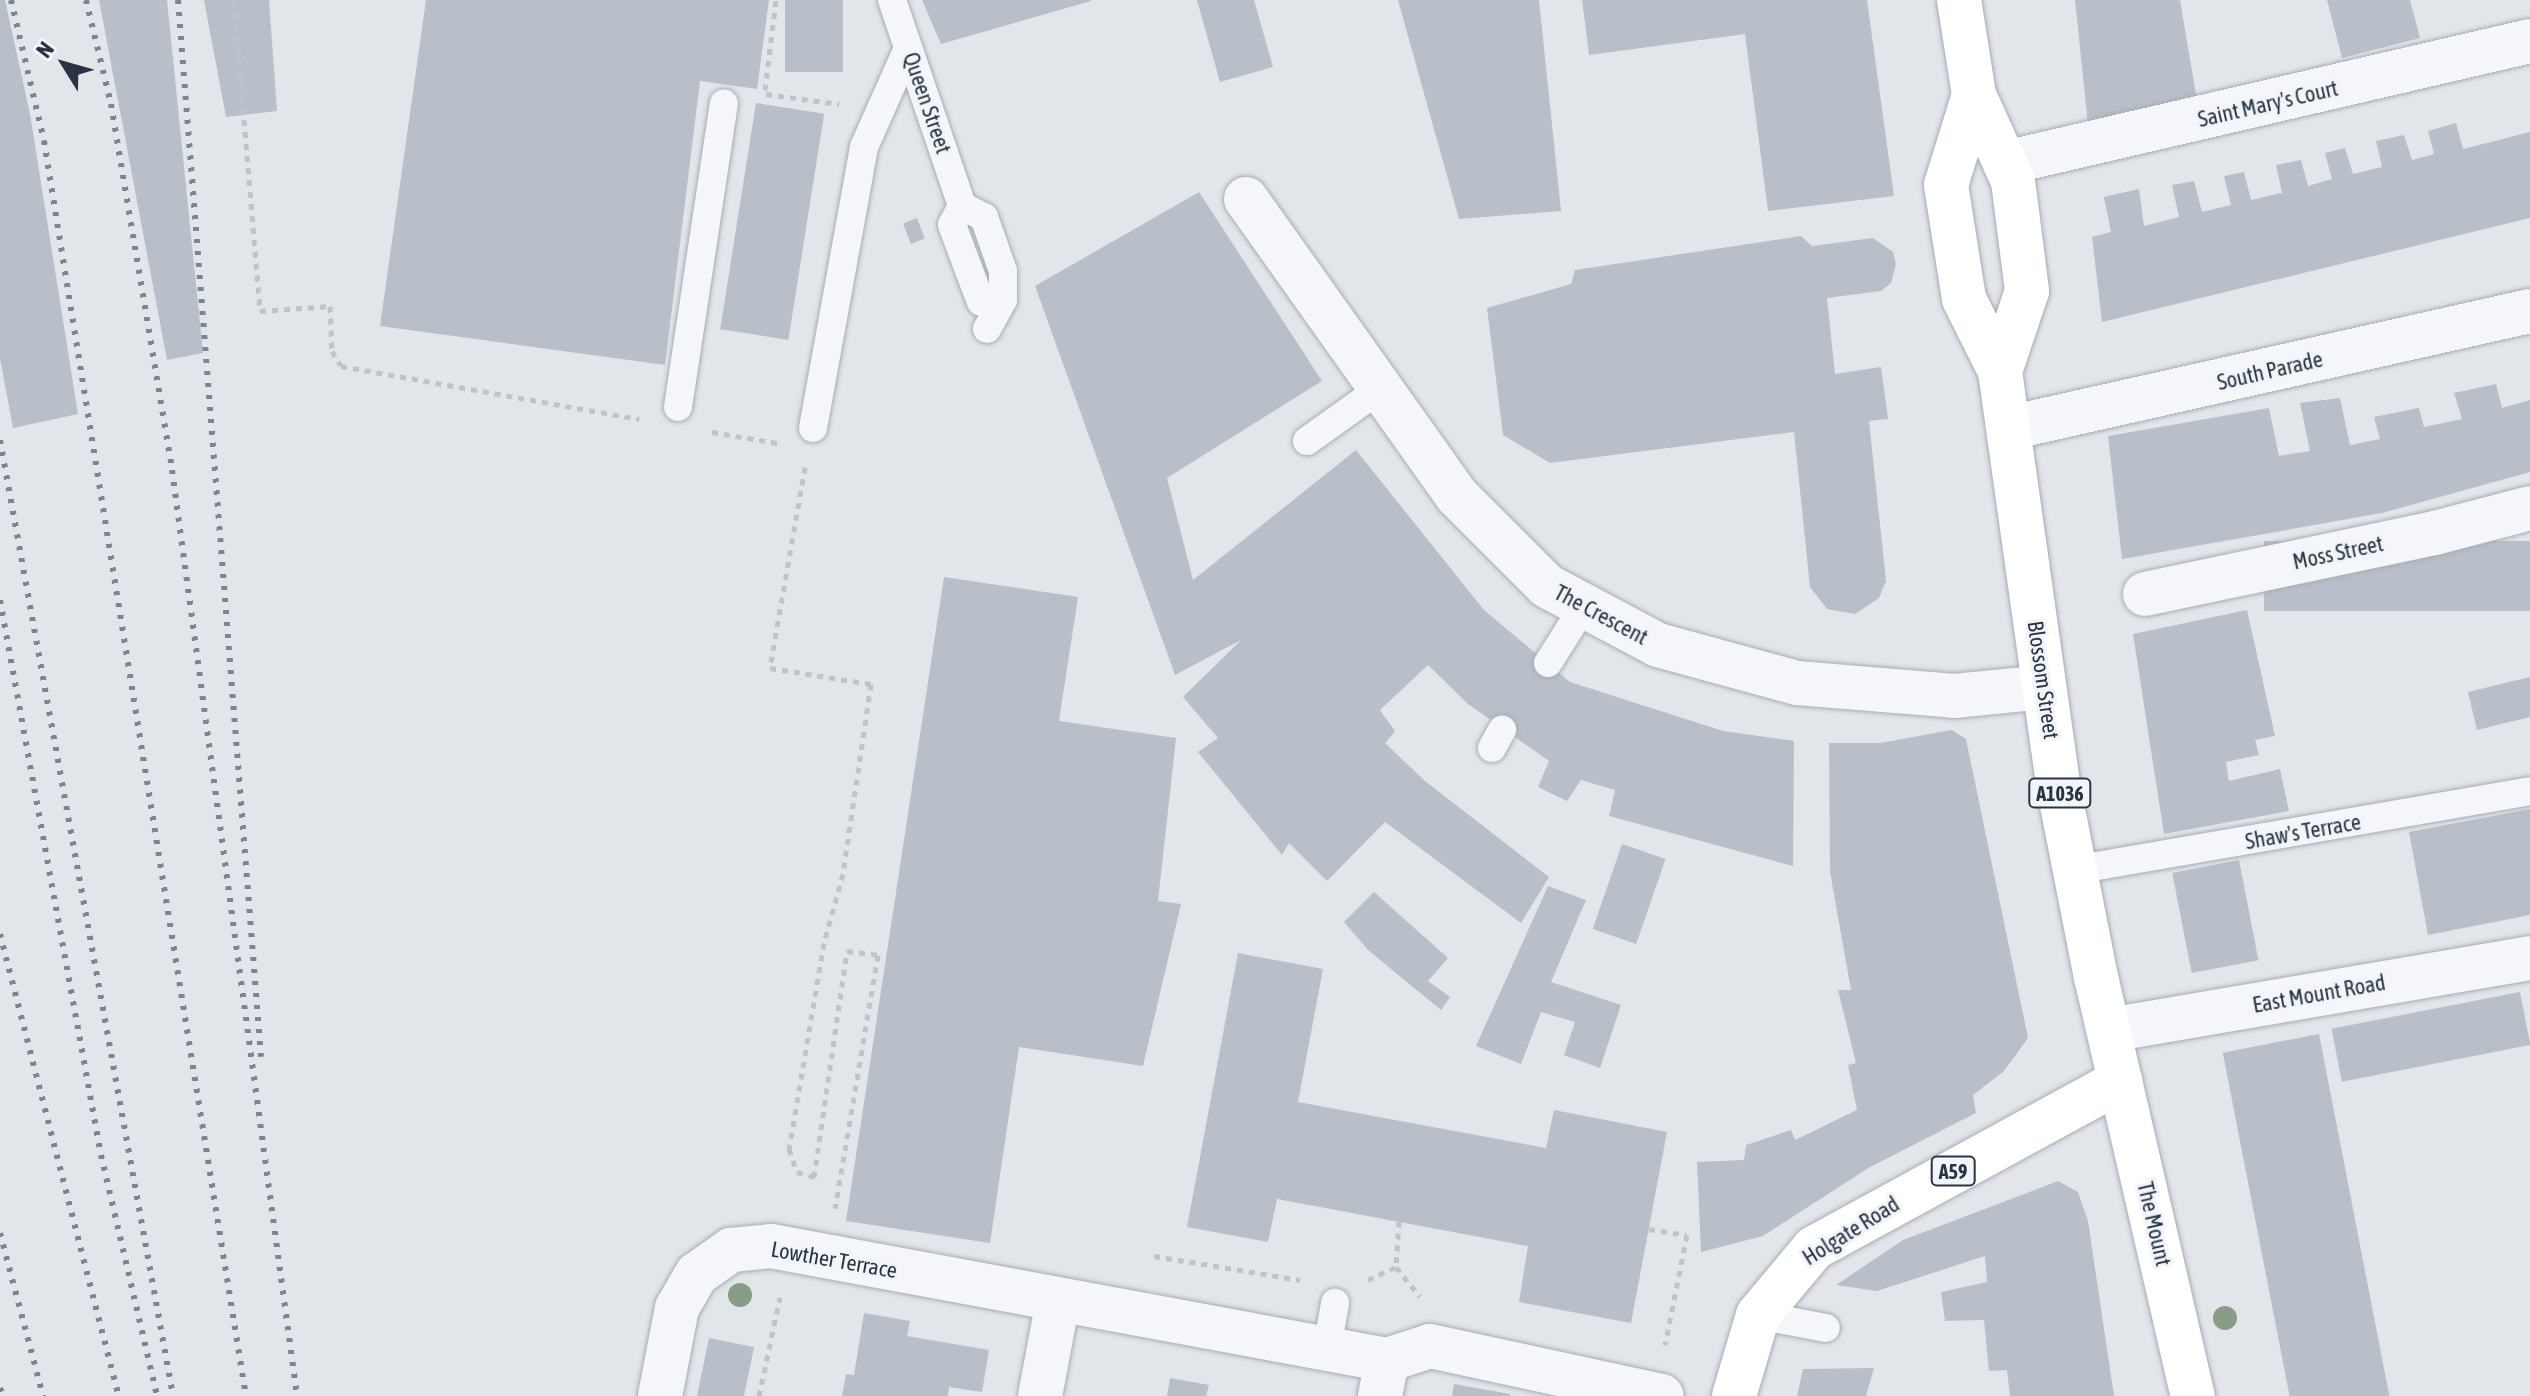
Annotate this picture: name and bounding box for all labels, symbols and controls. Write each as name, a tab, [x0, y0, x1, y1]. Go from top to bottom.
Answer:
north arrow	[24, 24, 104, 104]
text: N	[31, 37, 59, 63]
street label: Queen Street	[897, 49, 957, 157]
street label: Saint Mary's Court	[2195, 75, 2341, 133]
street label: South Parade	[2215, 346, 2325, 396]
street label: Moss Street	[2290, 531, 2386, 575]
street label: The Crescent	[1550, 579, 1652, 651]
street label: Blossom Street	[2022, 619, 2064, 741]
road number: A1036	[2028, 777, 2092, 809]
street label: Shaw's Terrace	[2243, 809, 2363, 855]
street label: East Mount Road	[2251, 969, 2387, 1019]
road number: A59	[1929, 1155, 1977, 1187]
street label: The Mount	[2132, 1179, 2176, 1269]
street label: Holgate Road	[1798, 1191, 1904, 1271]
street label: Lowther Terrace	[769, 1236, 899, 1284]

